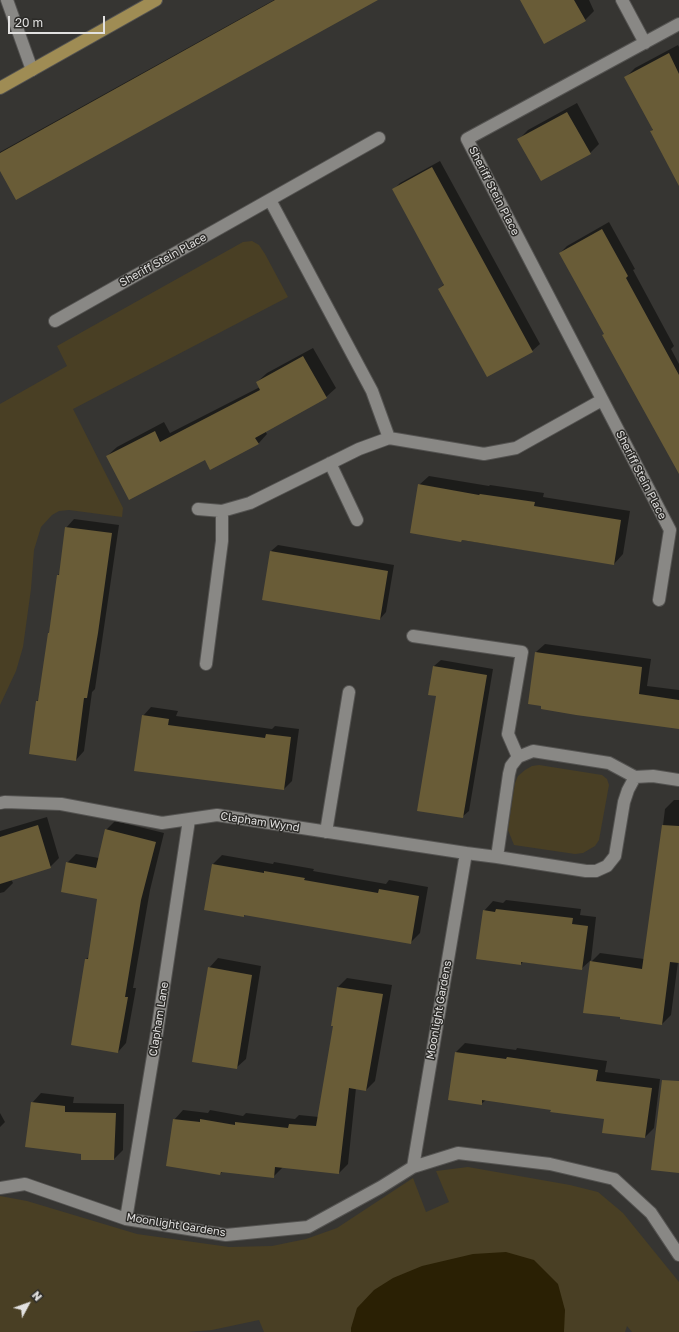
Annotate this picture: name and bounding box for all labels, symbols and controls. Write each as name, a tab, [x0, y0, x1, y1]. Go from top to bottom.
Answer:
scale bar	[10, 8, 107, 34]
text: 20 m	[15, 15, 43, 30]
street label: Sheriff Stein Place	[466, 144, 522, 238]
street label: Sheriff Stein Place	[117, 231, 209, 289]
street label: Sheriff Stein Place	[613, 428, 669, 522]
street label: Clapham Wynd	[220, 809, 300, 835]
street label: Moonlight Gardens	[424, 959, 454, 1061]
street label: Clapham Lane	[147, 981, 171, 1057]
street label: Moonlight Gardens	[125, 1211, 227, 1239]
north arrow	[8, 1284, 48, 1324]
text: N	[30, 1288, 45, 1303]

